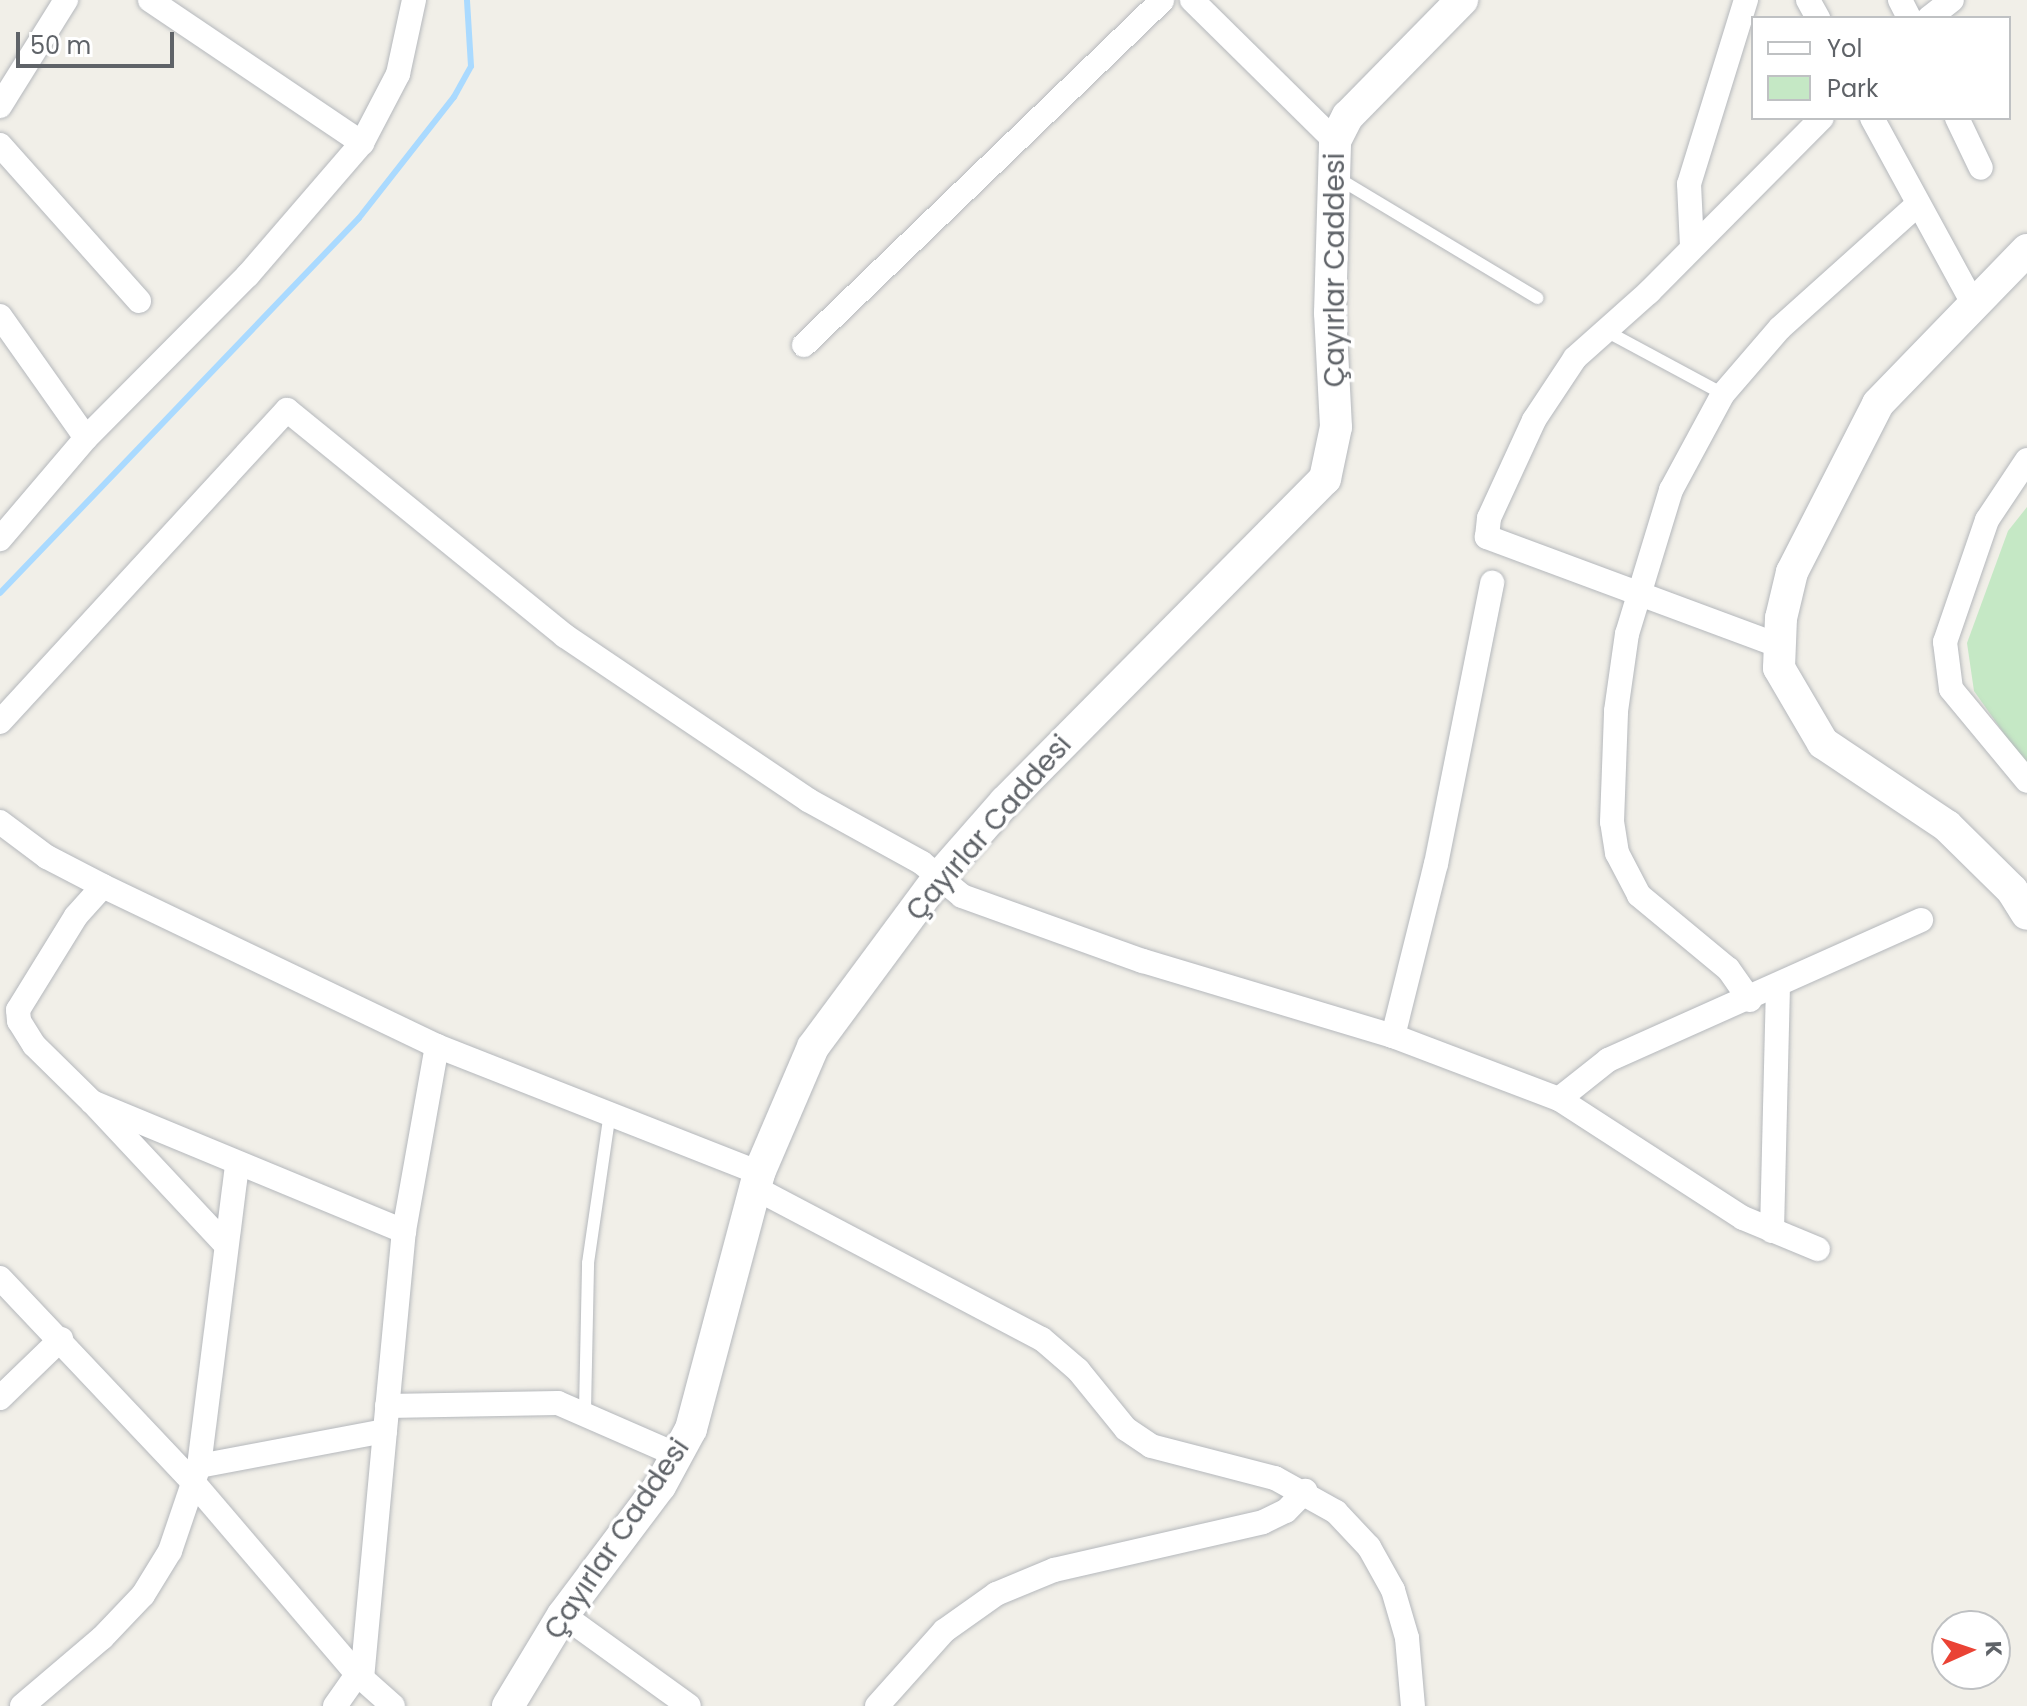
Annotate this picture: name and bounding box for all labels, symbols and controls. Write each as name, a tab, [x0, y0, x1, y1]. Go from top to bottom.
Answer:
scale bar	[20, 16, 178, 66]
legend	[1751, 16, 2011, 120]
text: 50 m	[30, 29, 91, 62]
text: Yol	[1827, 32, 1862, 65]
text: Park	[1827, 72, 1878, 105]
street label: Çayırlar Caddesi	[1318, 153, 1352, 387]
street label: Çayırlar Caddesi	[899, 728, 1079, 928]
street label: Çayırlar Caddesi	[537, 1432, 697, 1646]
north arrow	[1931, 1610, 2011, 1690]
text: K	[1978, 1640, 2009, 1657]

